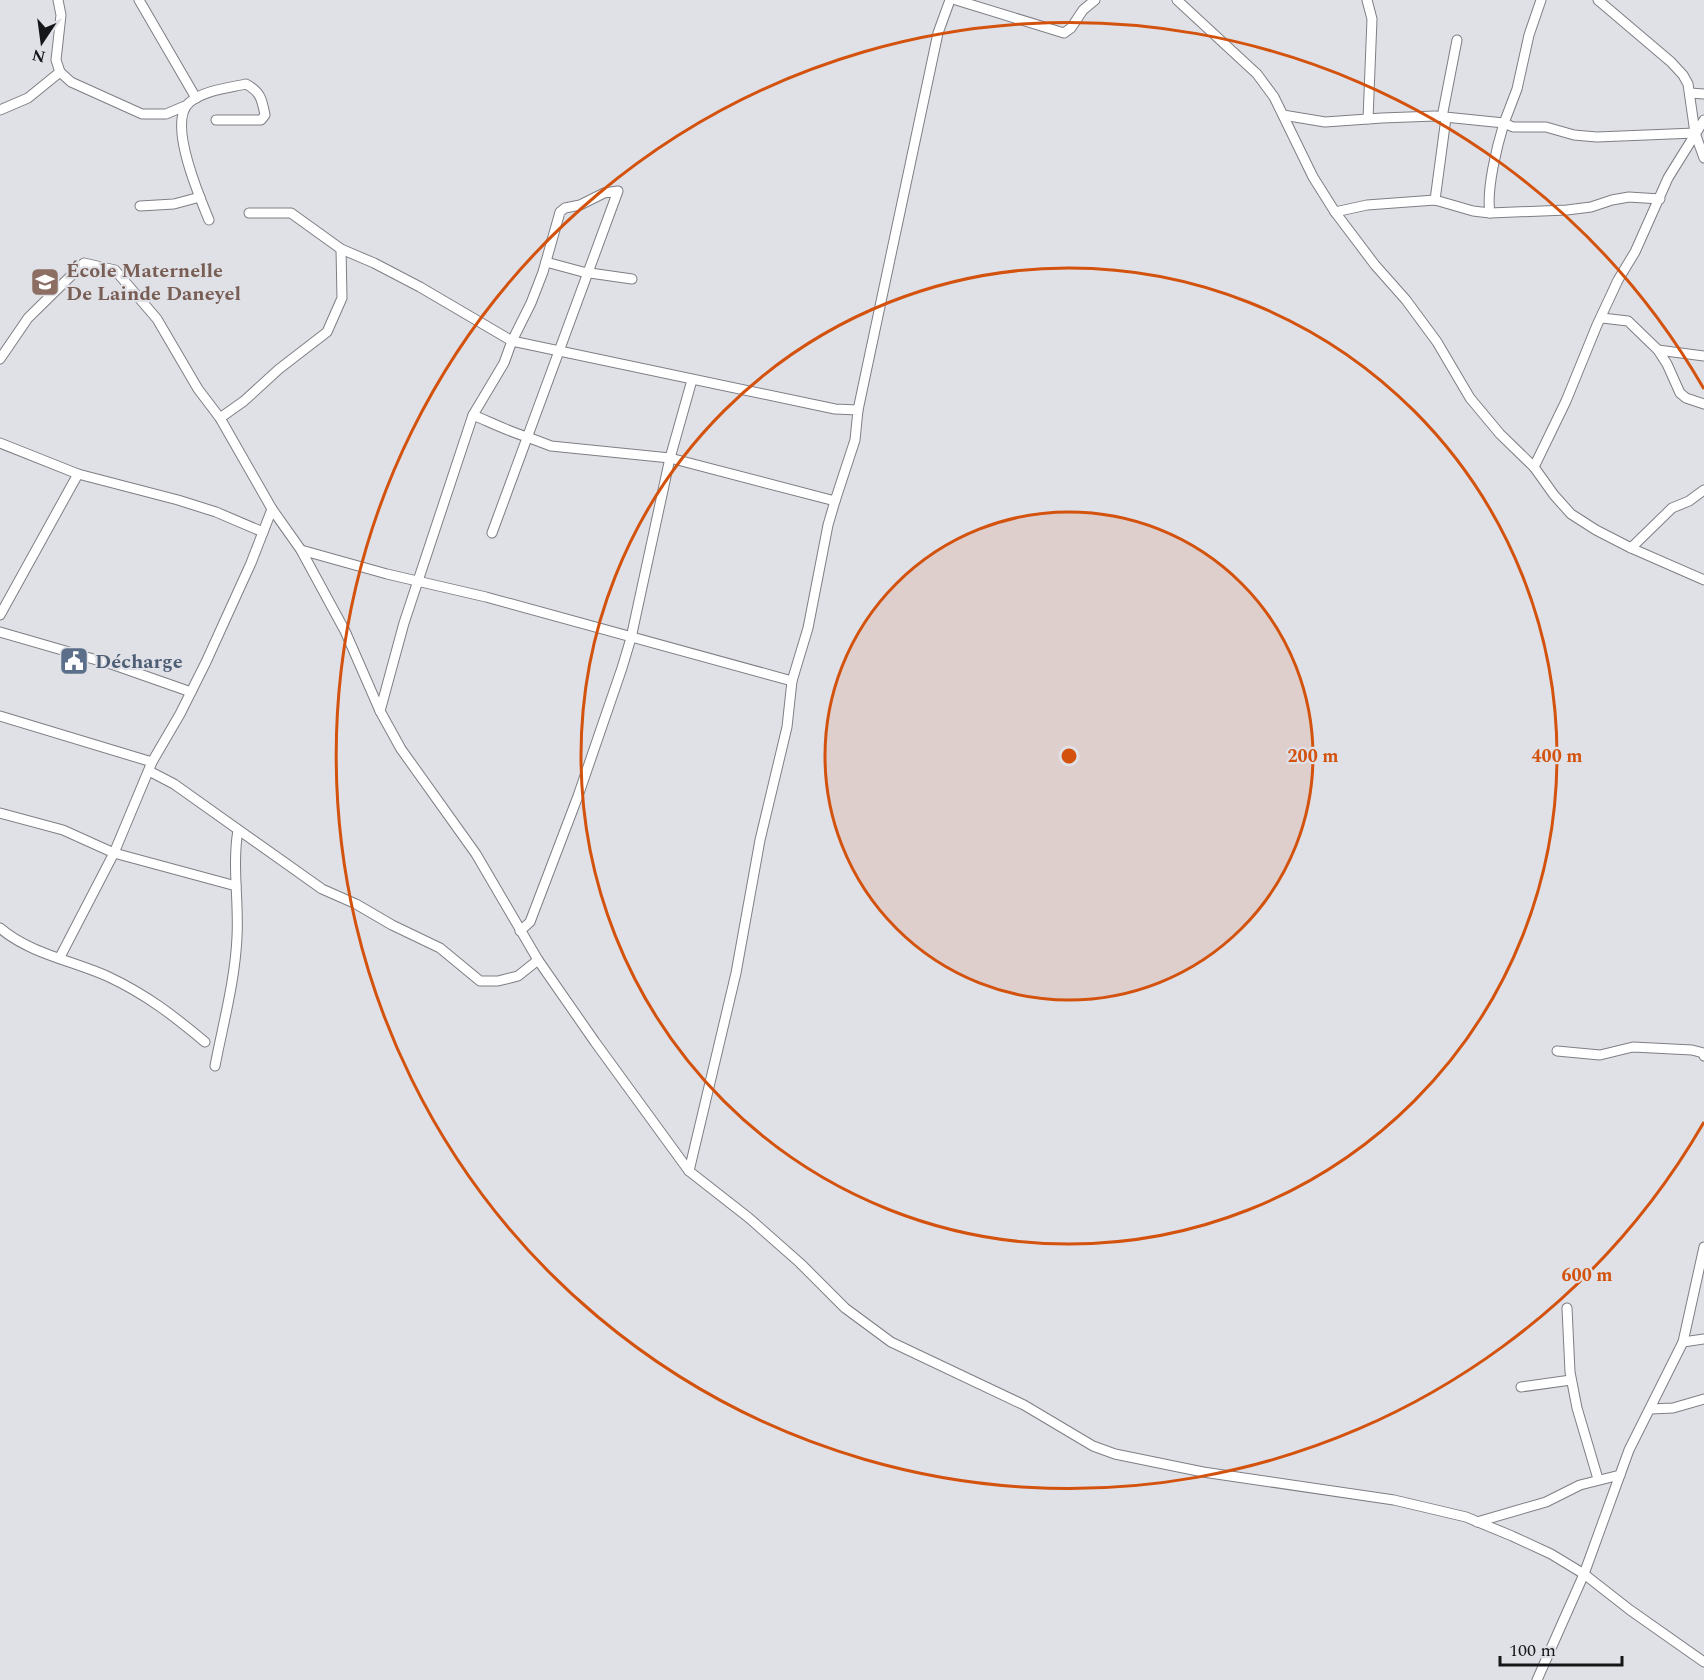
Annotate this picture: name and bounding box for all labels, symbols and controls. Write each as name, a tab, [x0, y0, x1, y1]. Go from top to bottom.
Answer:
north arrow	[12, 12, 72, 72]
text: N	[30, 42, 48, 69]
place label: École Maternelle De Lainde Daneyel	[66, 256, 241, 309]
school or university icon: École Maternelle De Lainde Daneyel	[29, 266, 61, 298]
public building icon: Décharge	[58, 645, 90, 677]
place label: Décharge	[95, 647, 183, 677]
text: 200 m	[1287, 743, 1339, 770]
text: 400 m	[1531, 743, 1583, 770]
centre of rings	[1059, 746, 1079, 766]
text: 600 m	[1561, 1262, 1613, 1289]
scale bar	[1500, 1629, 1622, 1667]
text: 100 m	[1509, 1637, 1556, 1664]

